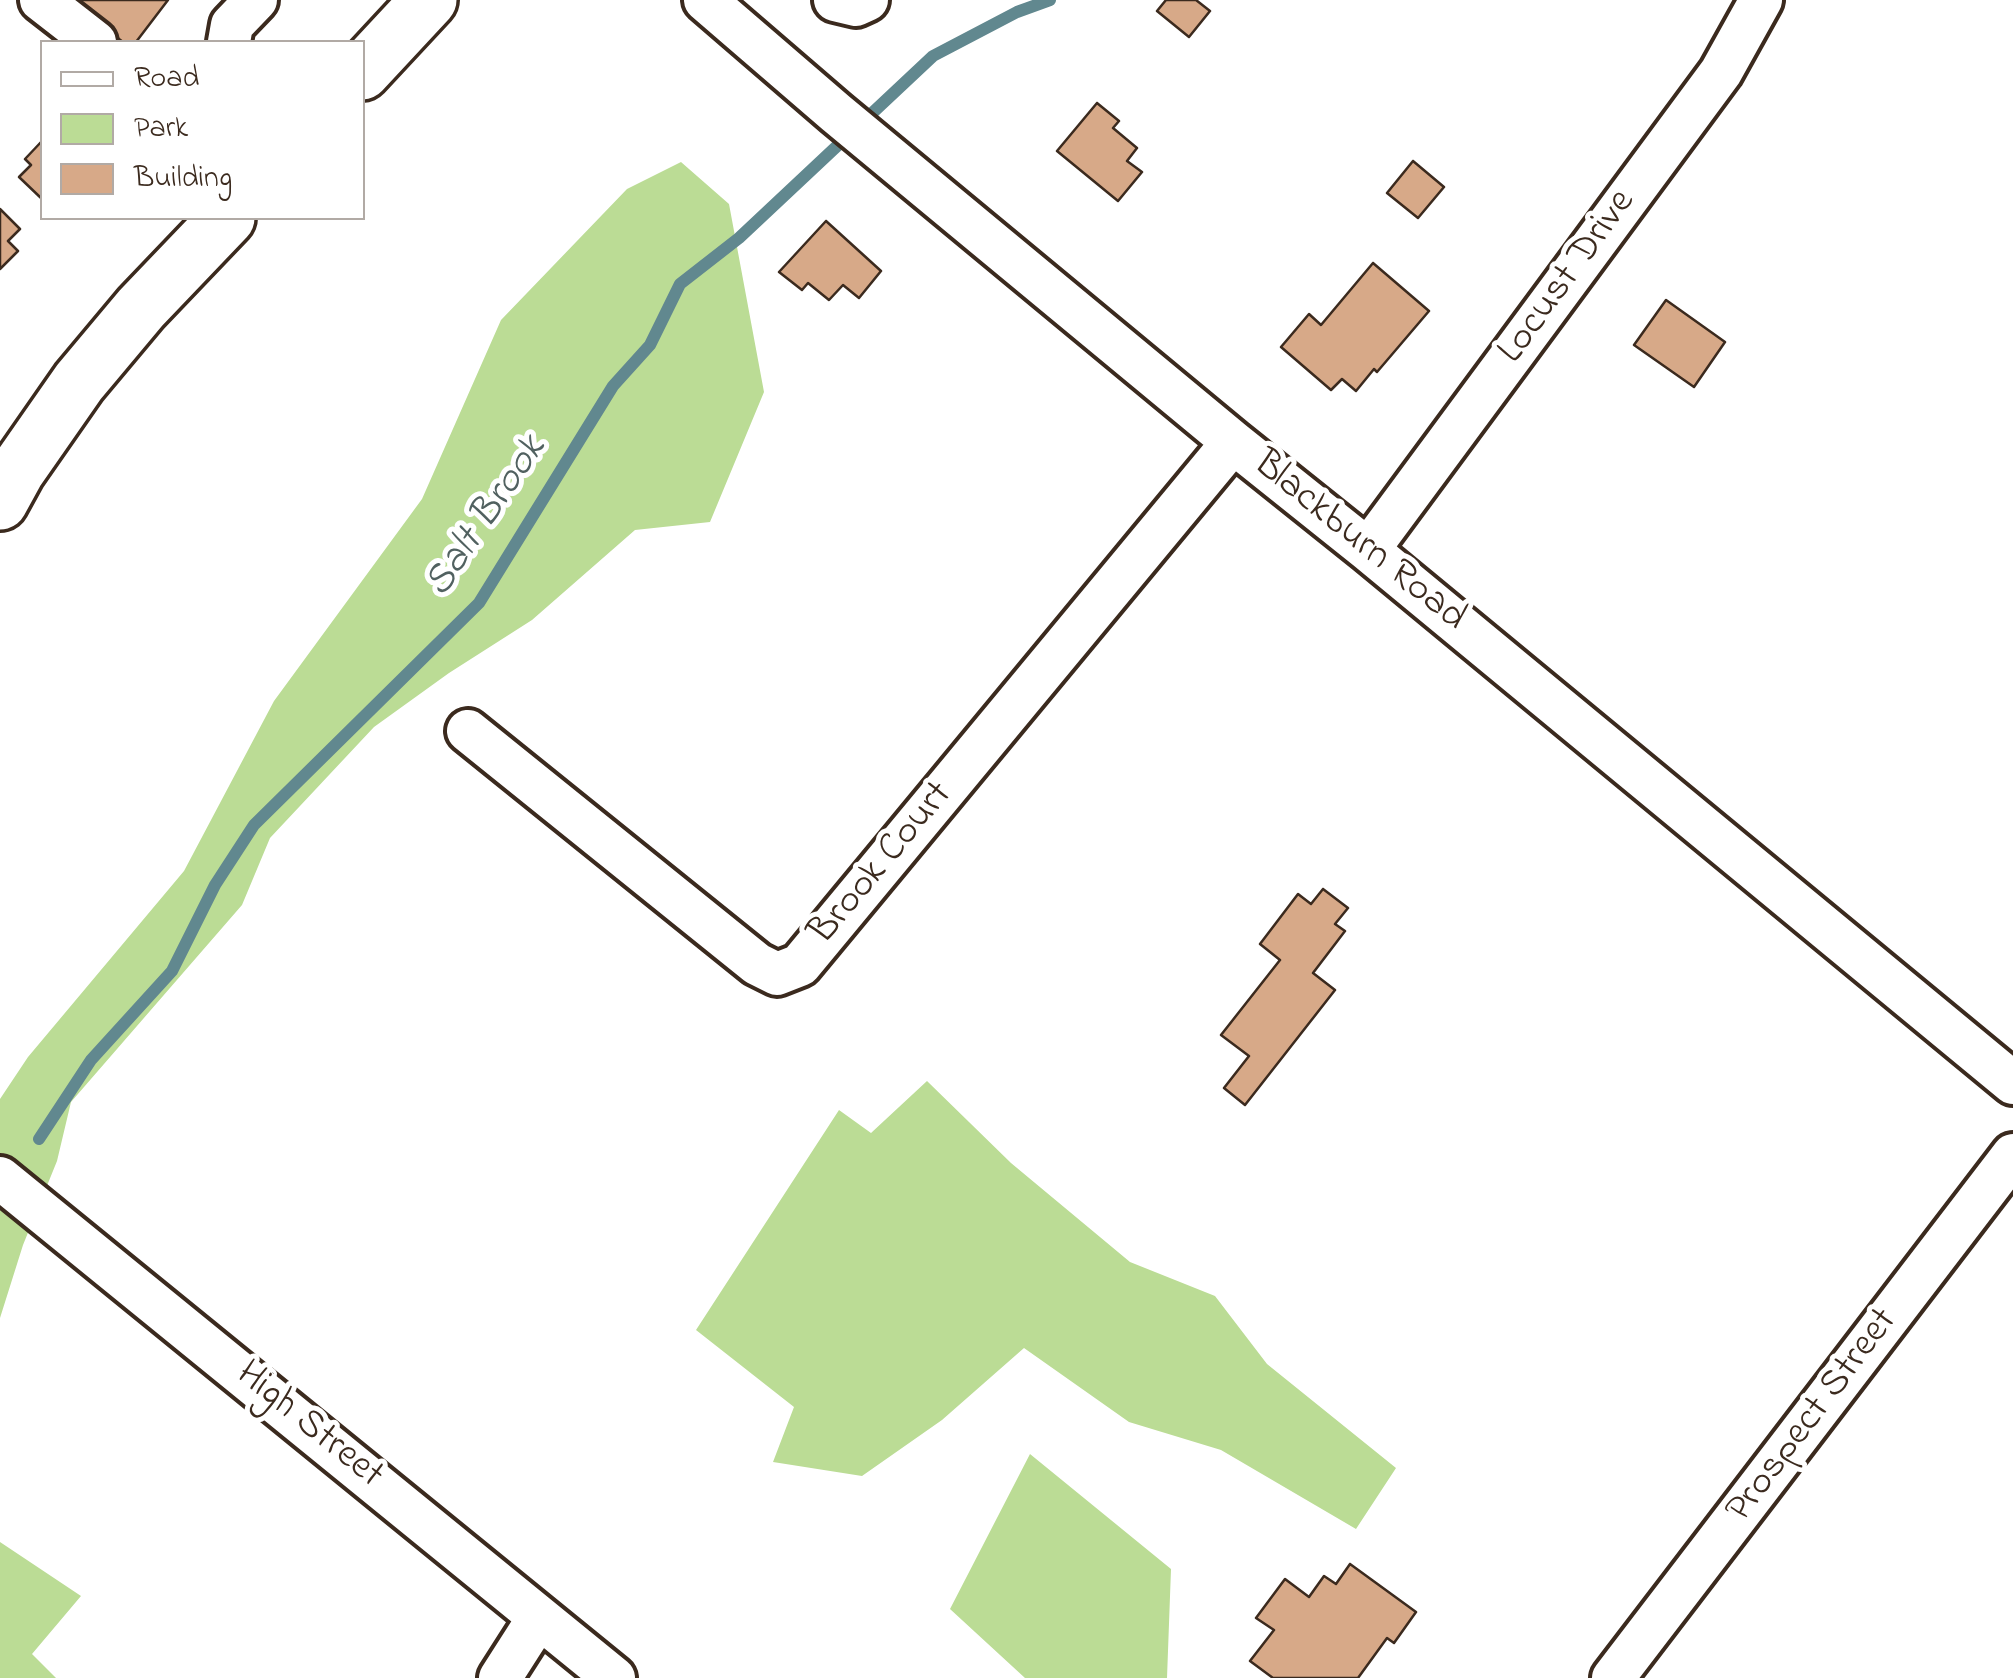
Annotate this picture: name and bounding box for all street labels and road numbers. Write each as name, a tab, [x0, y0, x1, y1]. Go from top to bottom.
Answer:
street label: Locust Drive	[1490, 182, 1648, 374]
street label: Blackburn Road	[1241, 442, 1475, 644]
street label: Brook Court	[801, 774, 965, 956]
street label: Prospect Street	[1718, 1300, 1910, 1534]
street label: High Street	[224, 1353, 392, 1501]

